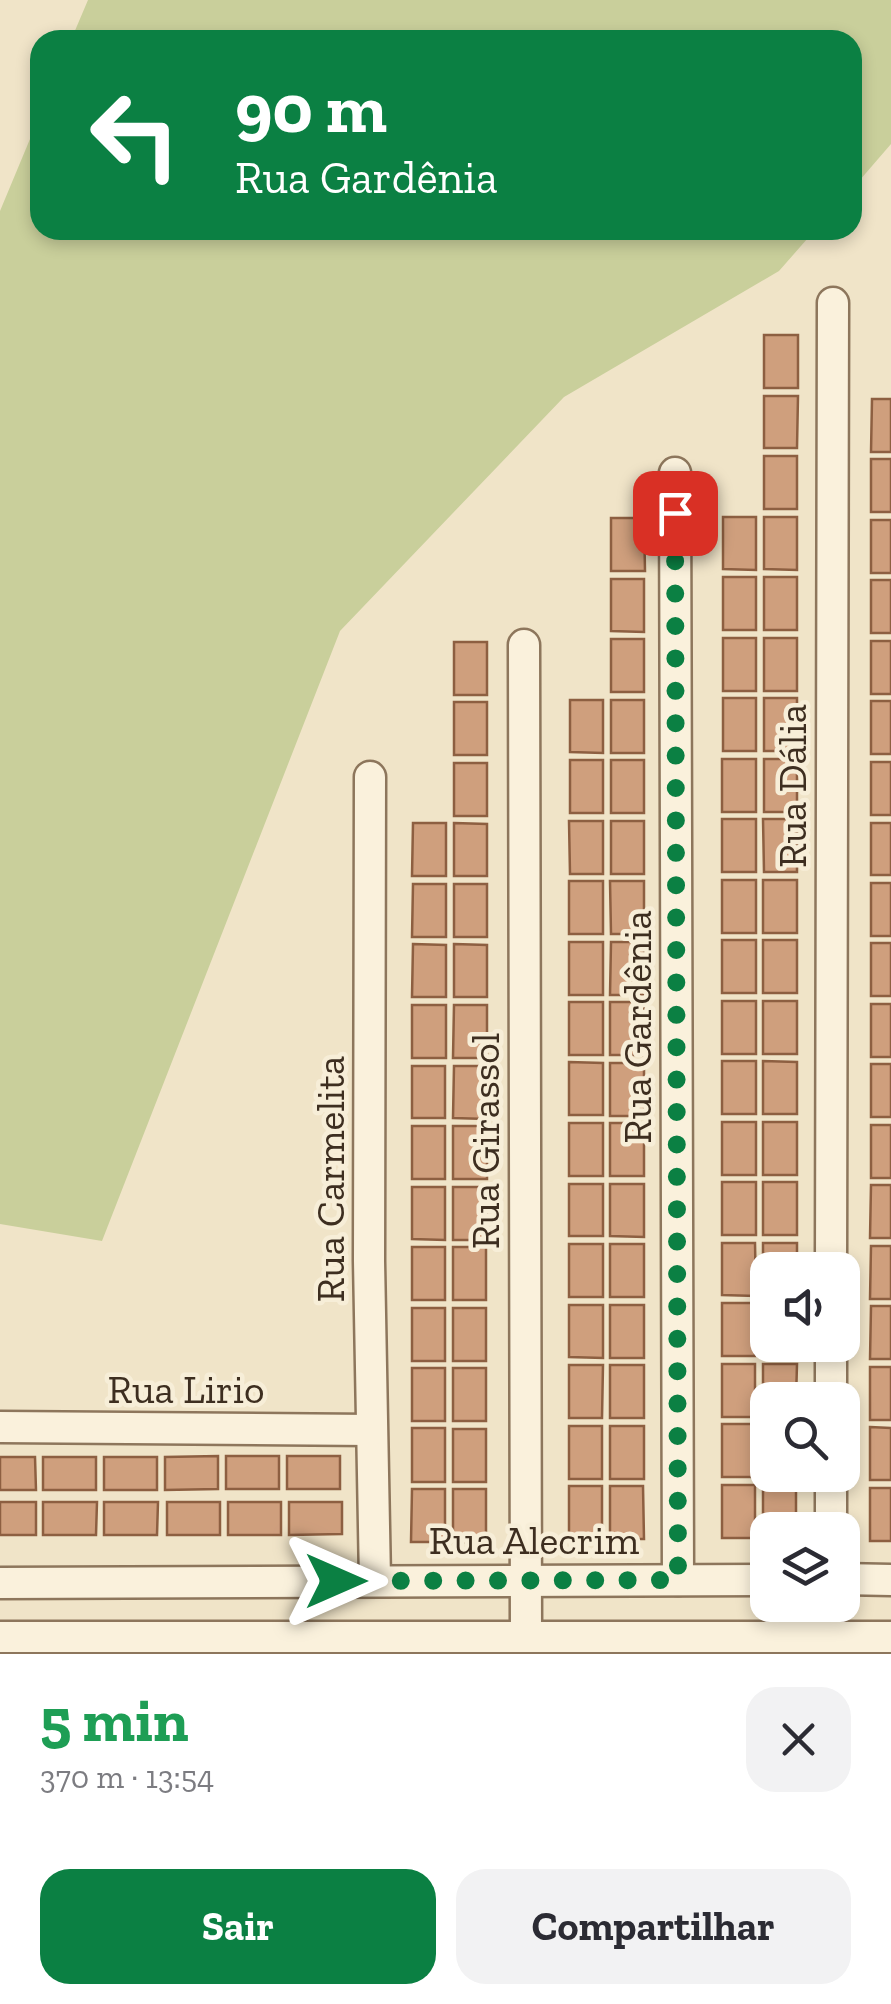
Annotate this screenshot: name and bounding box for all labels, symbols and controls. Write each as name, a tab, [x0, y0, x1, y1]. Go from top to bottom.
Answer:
text: 90 m	[235, 66, 387, 150]
icon: left	[70, 70, 200, 200]
text: Rua Gardênia	[235, 151, 498, 205]
pin	[633, 471, 718, 556]
icon: arrive	[648, 486, 703, 541]
street label: Rua Dália	[768, 704, 816, 868]
street label: Rua Gardênia	[613, 910, 661, 1144]
street label: Rua Girassol	[461, 1033, 509, 1249]
street label: Rua Carmelita	[306, 1056, 354, 1302]
map controls	[750, 1252, 860, 1622]
button: sound	[750, 1252, 860, 1362]
street label: Rua Lirio	[107, 1365, 265, 1413]
button: search	[750, 1382, 860, 1492]
button: layers	[750, 1512, 860, 1622]
street label: Rua Alecrim	[429, 1516, 640, 1564]
position arrow	[284, 1529, 388, 1633]
text: 5 min	[40, 1684, 189, 1756]
button: close	[746, 1687, 851, 1792]
text: 370 m · 13:54	[40, 1758, 214, 1796]
button: Sair	[40, 1869, 436, 1984]
button: Compartilhar	[456, 1869, 851, 1984]

